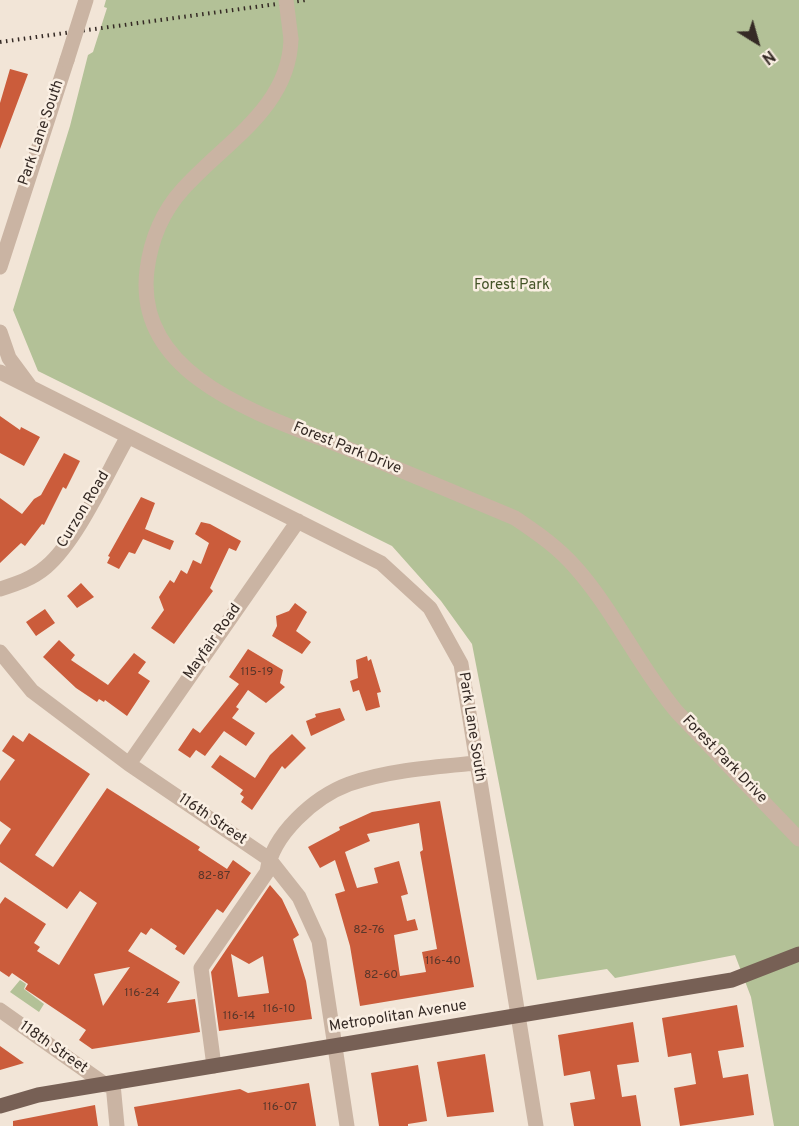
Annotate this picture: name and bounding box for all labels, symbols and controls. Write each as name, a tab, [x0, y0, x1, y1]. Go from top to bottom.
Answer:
north arrow	[727, 12, 787, 72]
text: N	[757, 45, 778, 68]
street label: Park Lane South	[15, 78, 69, 188]
park label: Forest Park	[474, 277, 550, 295]
street label: Forest Park Drive	[290, 419, 404, 479]
street label: Curzon Road	[54, 468, 114, 552]
street label: Mayfair Road	[180, 601, 246, 683]
house number: 115-19	[241, 666, 273, 680]
street label: Park Lane South	[453, 671, 489, 783]
street label: Forest Park Drive	[678, 712, 770, 808]
street label: 116th Street	[174, 791, 250, 849]
house number: 82-87	[198, 870, 230, 884]
house number: 82-76	[353, 924, 385, 938]
house number: 116-40	[425, 955, 461, 969]
house number: 82-60	[364, 969, 398, 983]
house number: 116-24	[124, 987, 160, 1001]
street label: Metropolitan Avenue	[328, 997, 468, 1037]
house number: 116-10	[262, 1003, 296, 1017]
house number: 116-14	[223, 1010, 255, 1024]
street label: 118th Street	[16, 1018, 90, 1078]
house number: 116-07	[263, 1101, 297, 1115]

